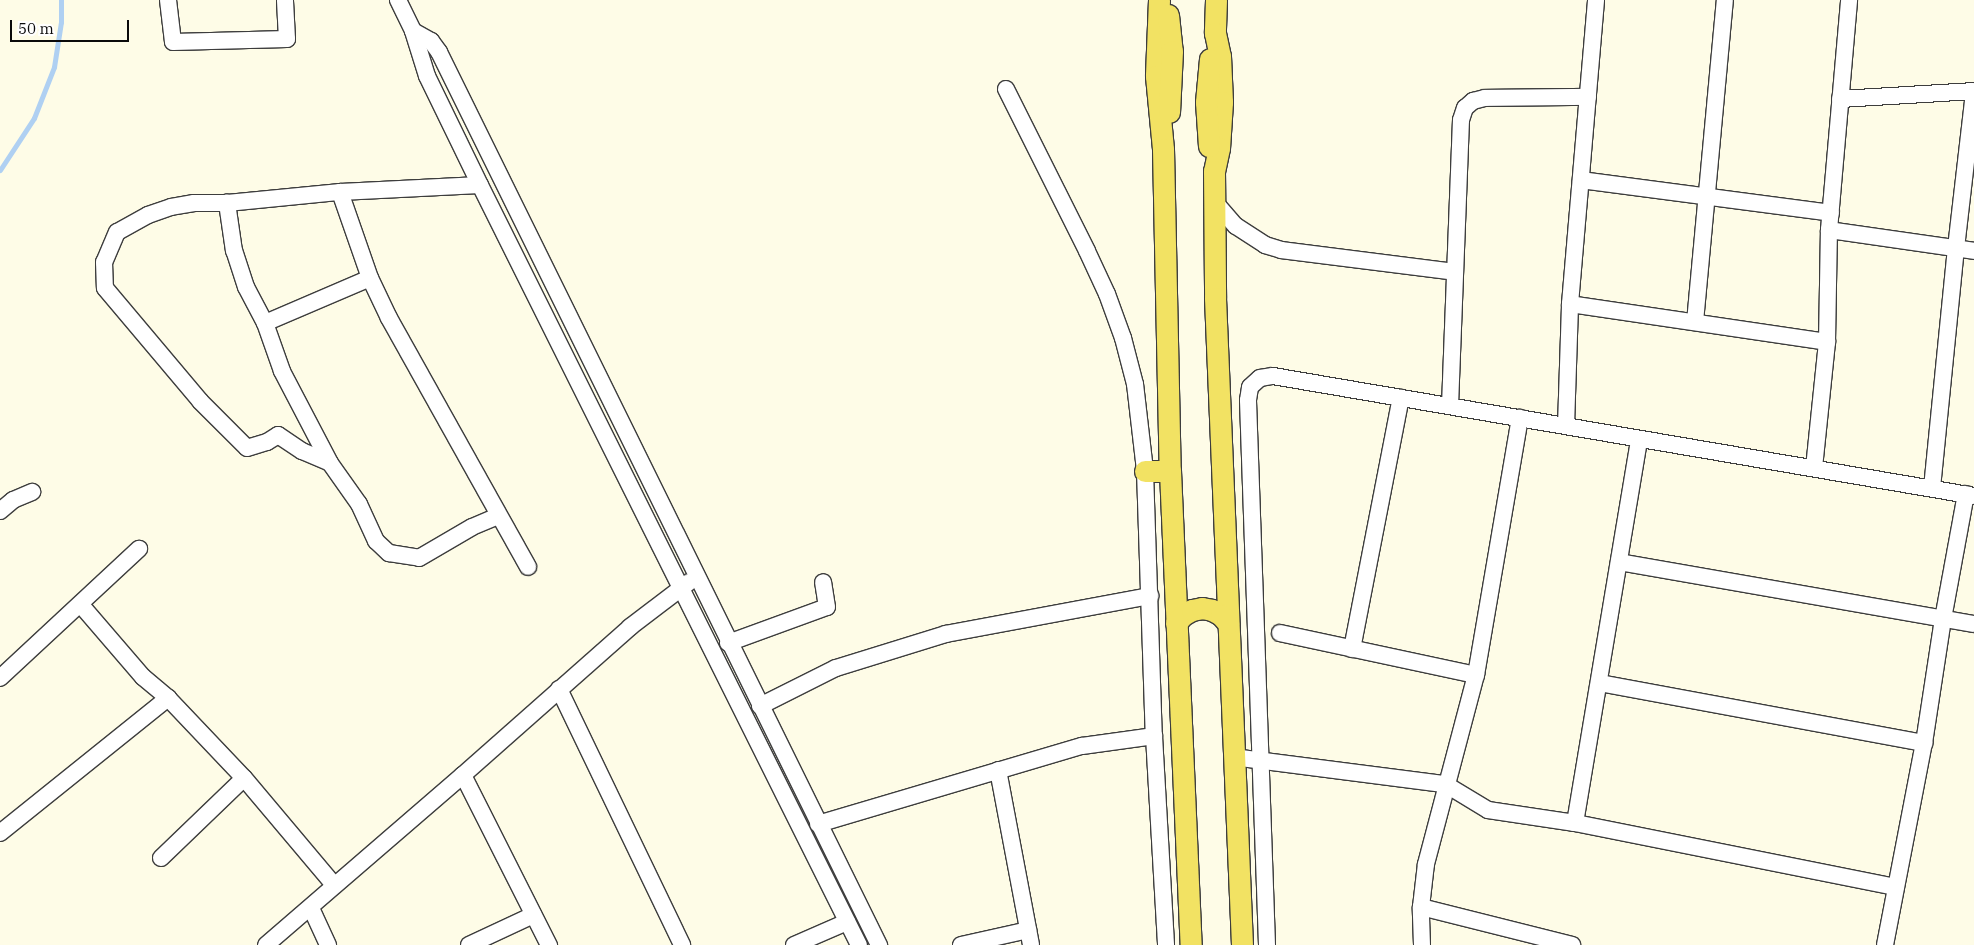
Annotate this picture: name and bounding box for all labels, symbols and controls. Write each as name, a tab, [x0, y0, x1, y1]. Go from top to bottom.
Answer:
scale bar	[12, 10, 131, 42]
text: 50 m	[18, 19, 54, 38]

